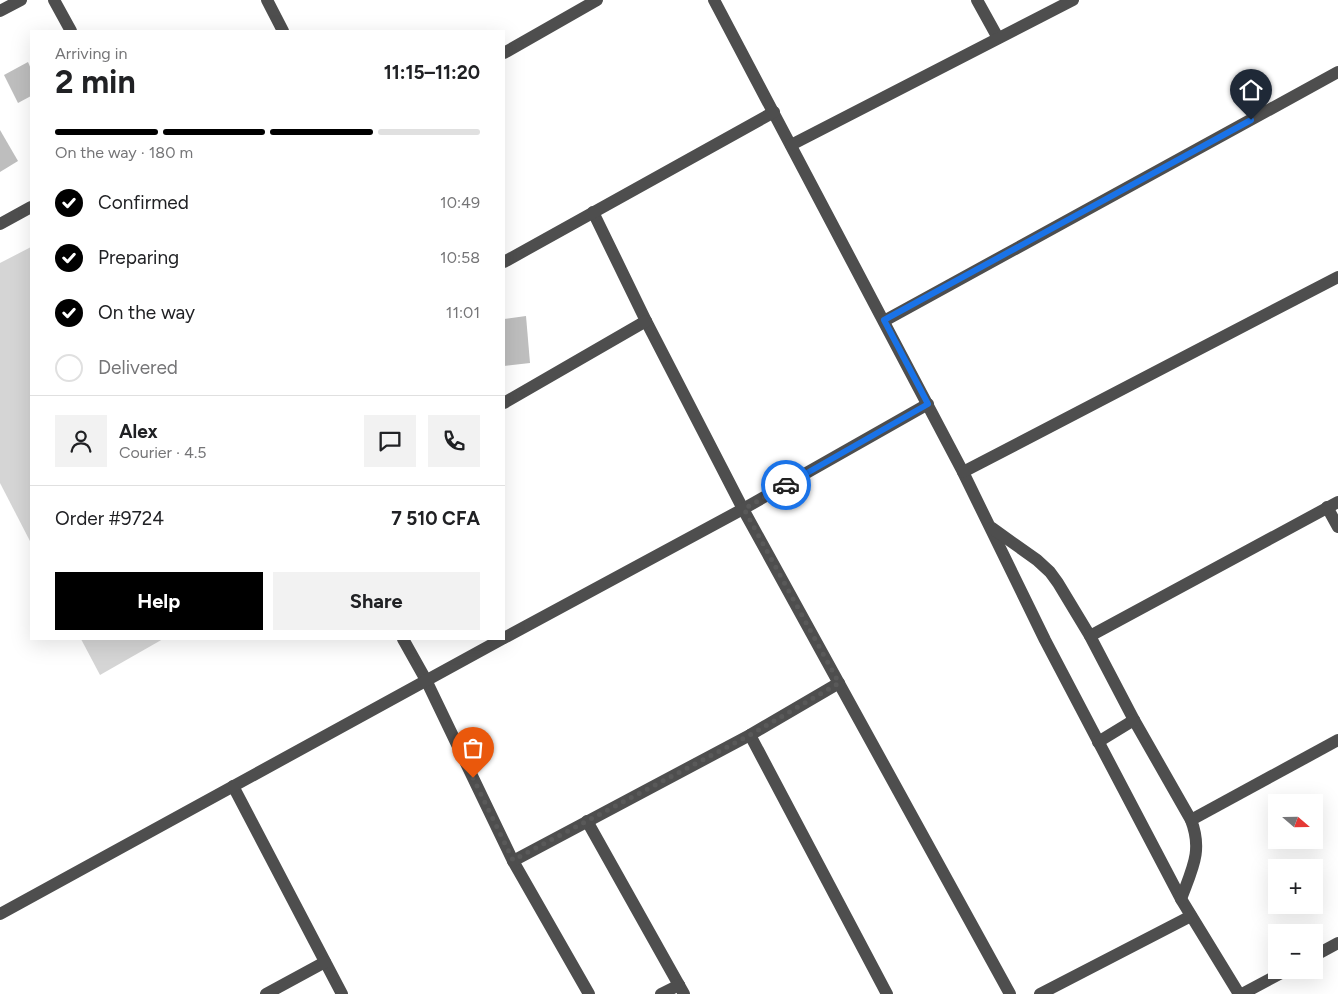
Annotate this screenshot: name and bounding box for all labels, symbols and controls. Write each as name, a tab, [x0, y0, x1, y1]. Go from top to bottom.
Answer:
text: Arriving in	[55, 44, 127, 63]
text: 11:15–11:20	[384, 61, 480, 84]
text: 2 min	[55, 63, 136, 101]
pin	[1230, 69, 1272, 120]
icon: home	[1237, 76, 1265, 104]
text: On the way · 180 m	[55, 143, 193, 162]
icon: check	[55, 189, 83, 217]
text: Confirmed	[98, 191, 189, 214]
text: 10:49	[440, 193, 480, 212]
icon: check	[55, 244, 83, 272]
text: Preparing	[98, 246, 179, 269]
text: 10:58	[440, 248, 480, 267]
icon: check	[55, 299, 83, 327]
text: On the way	[98, 301, 195, 324]
text: 11:01	[446, 303, 480, 322]
text: Delivered	[98, 356, 178, 379]
button: person	[55, 415, 107, 467]
button: chat	[364, 415, 416, 467]
button: phone	[428, 415, 480, 467]
text: Alex	[119, 420, 158, 443]
text: Courier · 4.5	[119, 443, 206, 462]
courier	[761, 460, 811, 510]
icon: car	[772, 471, 800, 499]
text: Order #9724	[55, 507, 164, 530]
text: 7 510 CFA	[391, 507, 480, 530]
button: Help	[55, 572, 263, 630]
button: Share	[273, 572, 480, 630]
pin	[452, 727, 494, 778]
icon: bag	[459, 734, 487, 762]
north arrow	[1268, 794, 1322, 849]
map controls	[1268, 794, 1323, 979]
button: +	[1268, 859, 1323, 914]
button: −	[1268, 924, 1323, 979]

